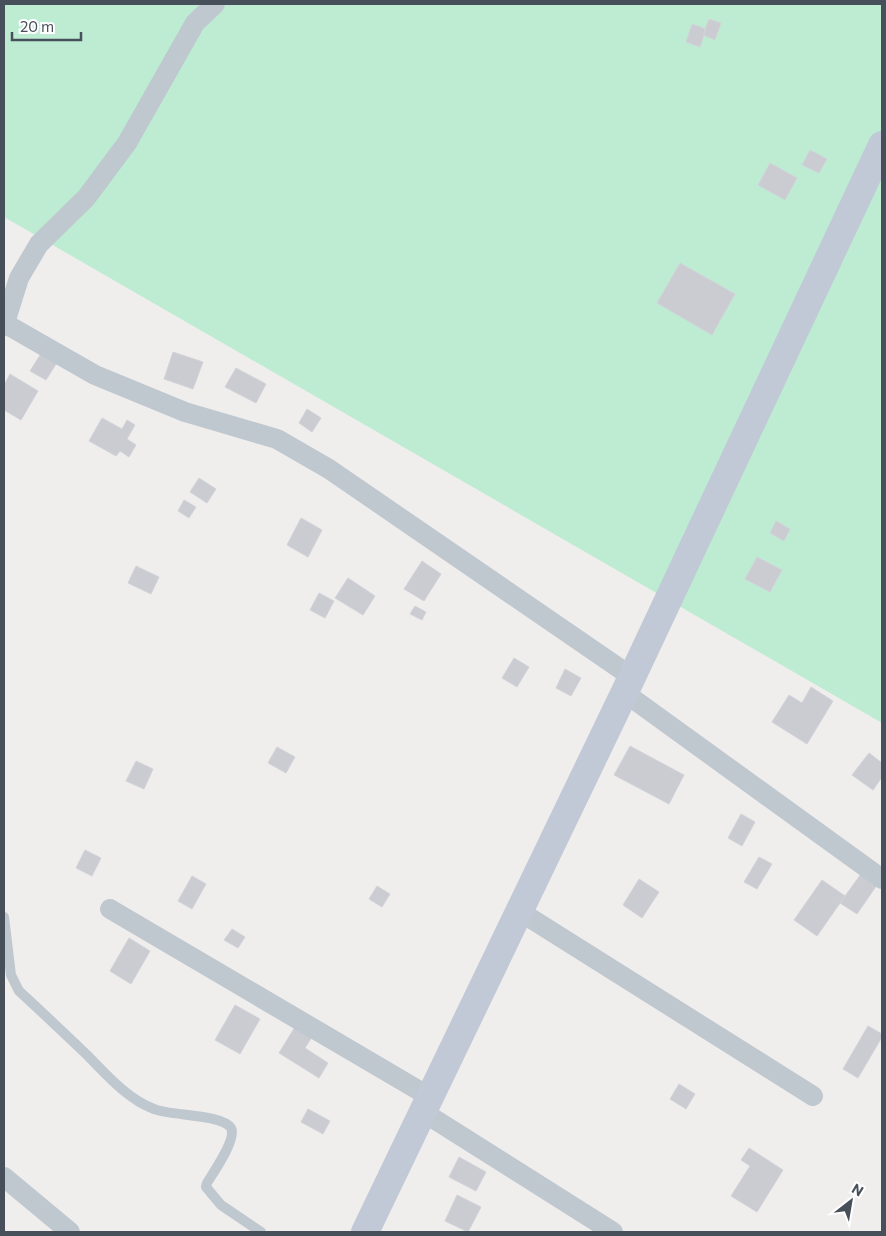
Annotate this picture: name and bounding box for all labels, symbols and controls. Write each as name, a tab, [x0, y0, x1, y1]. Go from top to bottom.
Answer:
scale bar	[12, 10, 81, 42]
text: 20 m	[20, 17, 54, 35]
north arrow	[826, 1176, 876, 1226]
text: N	[849, 1179, 867, 1199]

